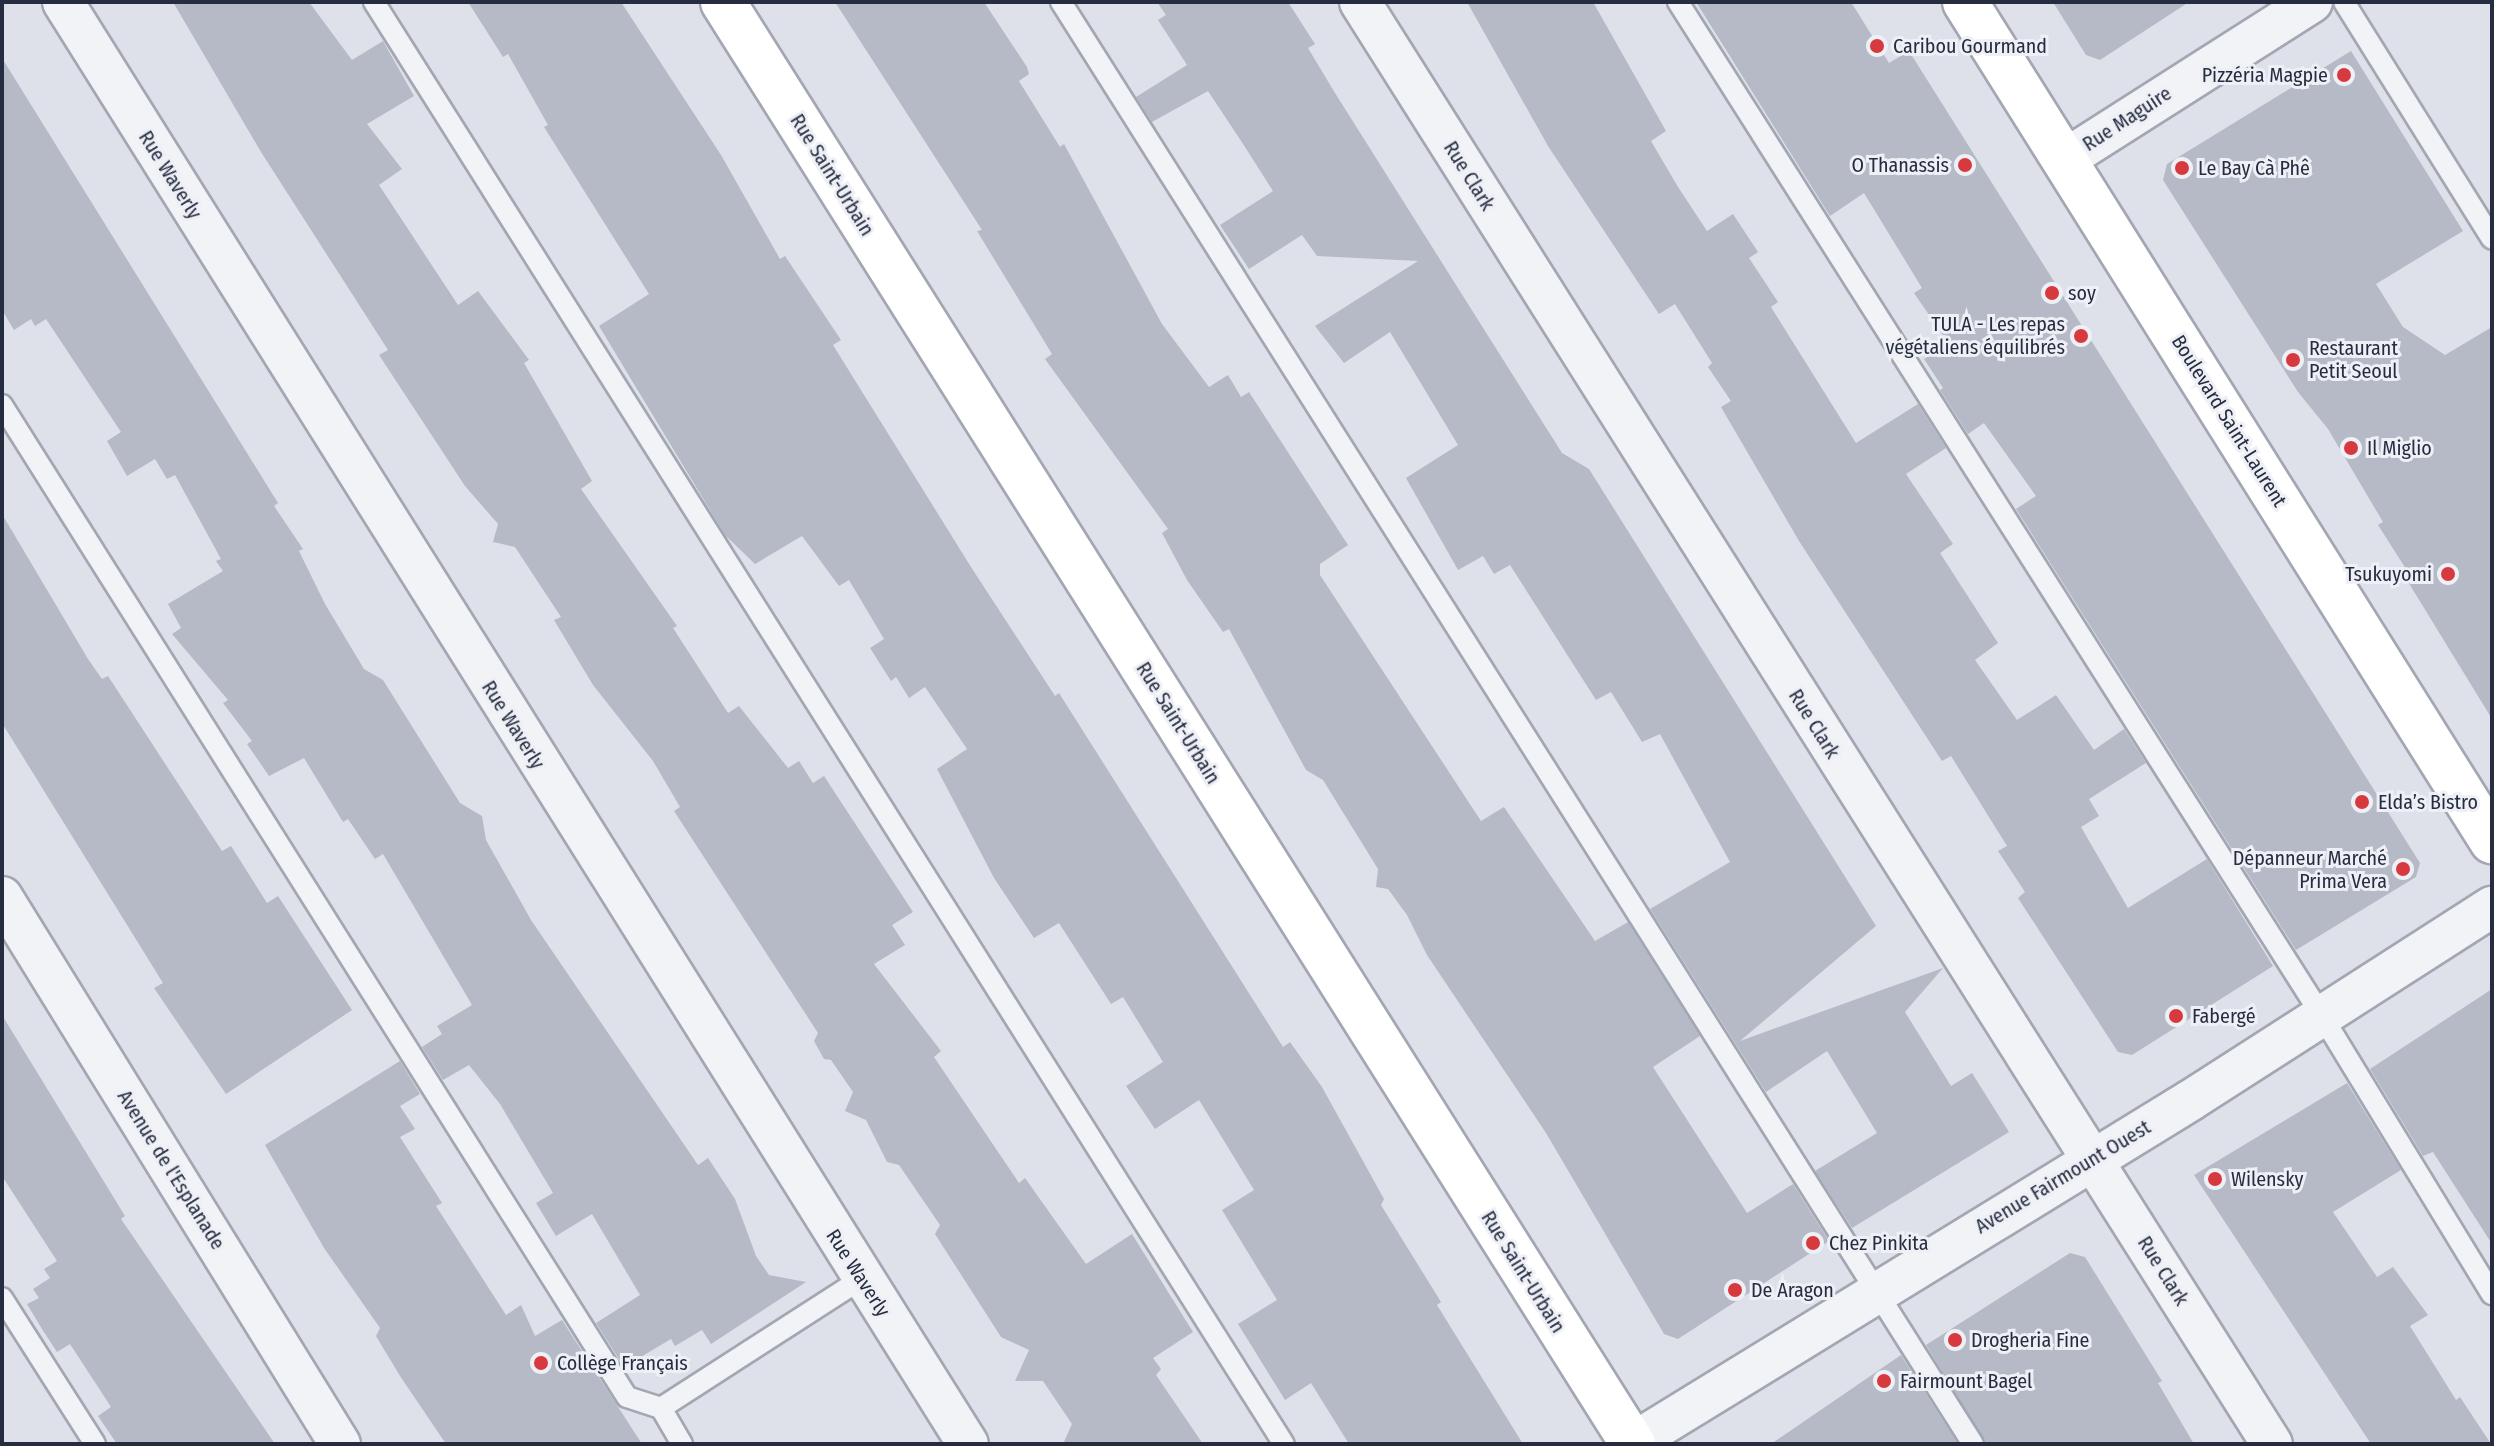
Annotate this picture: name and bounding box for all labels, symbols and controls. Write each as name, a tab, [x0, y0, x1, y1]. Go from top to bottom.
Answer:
place label: Caribou Gourmand	[1893, 34, 2047, 58]
marker: Caribou Gourmand	[1868, 37, 1886, 55]
place label: Pizzéria Magpie	[2202, 63, 2328, 87]
marker: Pizzéria Magpie	[2335, 66, 2353, 84]
street label: Rue Maguire	[2078, 81, 2176, 157]
street label: Rue Saint-Urbain	[785, 110, 879, 240]
street label: Rue Waverly	[133, 126, 207, 224]
street label: Rue Clark	[1438, 137, 1500, 215]
place label: O Thanassis	[1851, 153, 1949, 177]
marker: O Thanassis	[1956, 156, 1974, 174]
place label: Le Bay Cà Phê	[2198, 156, 2310, 180]
marker: Le Bay Cà Phê	[2173, 159, 2191, 177]
place label: soy	[2068, 281, 2096, 305]
marker: soy	[2043, 284, 2061, 302]
place label: TULA - Les repas végétaliens équilibrés	[1885, 312, 2065, 359]
marker: TULA - Les repas végétaliens équilibrés	[2072, 327, 2090, 345]
street label: Boulevard Saint-Laurent	[2166, 331, 2292, 511]
place label: Restaurant Petit Seoul	[2309, 336, 2398, 383]
marker: Restaurant Petit Seoul	[2284, 351, 2302, 369]
place label: Il Miglio	[2367, 436, 2432, 460]
marker: Il Miglio	[2342, 439, 2360, 457]
place label: Tsukuyomi	[2345, 562, 2432, 586]
marker: Tsukuyomi	[2439, 565, 2457, 583]
street label: Rue Saint-Urbain	[1131, 658, 1225, 788]
street label: Rue Waverly	[476, 676, 550, 774]
street label: Rue Clark	[1783, 685, 1845, 763]
place label: Elda’s Bistro	[2378, 790, 2478, 814]
marker: Elda’s Bistro	[2353, 793, 2371, 811]
place label: Dépanneur Marché Prima Vera	[2233, 846, 2387, 893]
marker: Dépanneur Marché Prima Vera	[2394, 860, 2412, 878]
place label: Fabergé	[2192, 1004, 2256, 1028]
marker: Fabergé	[2167, 1007, 2185, 1025]
street label: Avenue de l'Esplanade	[112, 1086, 230, 1254]
street label: Avenue Fairmount Ouest	[1971, 1115, 2155, 1239]
place label: Wilensky	[2231, 1167, 2303, 1191]
marker: Wilensky	[2206, 1170, 2224, 1188]
street label: Rue Saint-Urbain	[1476, 1207, 1570, 1337]
street label: Rue Waverly	[821, 1225, 895, 1321]
place label: Chez Pinkita	[1829, 1231, 1928, 1255]
street label: Rue Clark	[2132, 1232, 2194, 1310]
marker: Chez Pinkita	[1804, 1234, 1822, 1252]
place label: De Aragon	[1751, 1278, 1834, 1302]
marker: De Aragon	[1726, 1281, 1744, 1299]
place label: Drogheria Fine	[1971, 1328, 2089, 1352]
marker: Drogheria Fine	[1946, 1331, 1964, 1349]
place label: Collège Français	[557, 1351, 688, 1375]
marker: Collège Français	[532, 1354, 550, 1372]
place label: Fairmount Bagel	[1900, 1369, 2032, 1393]
marker: Fairmount Bagel	[1875, 1372, 1893, 1390]

